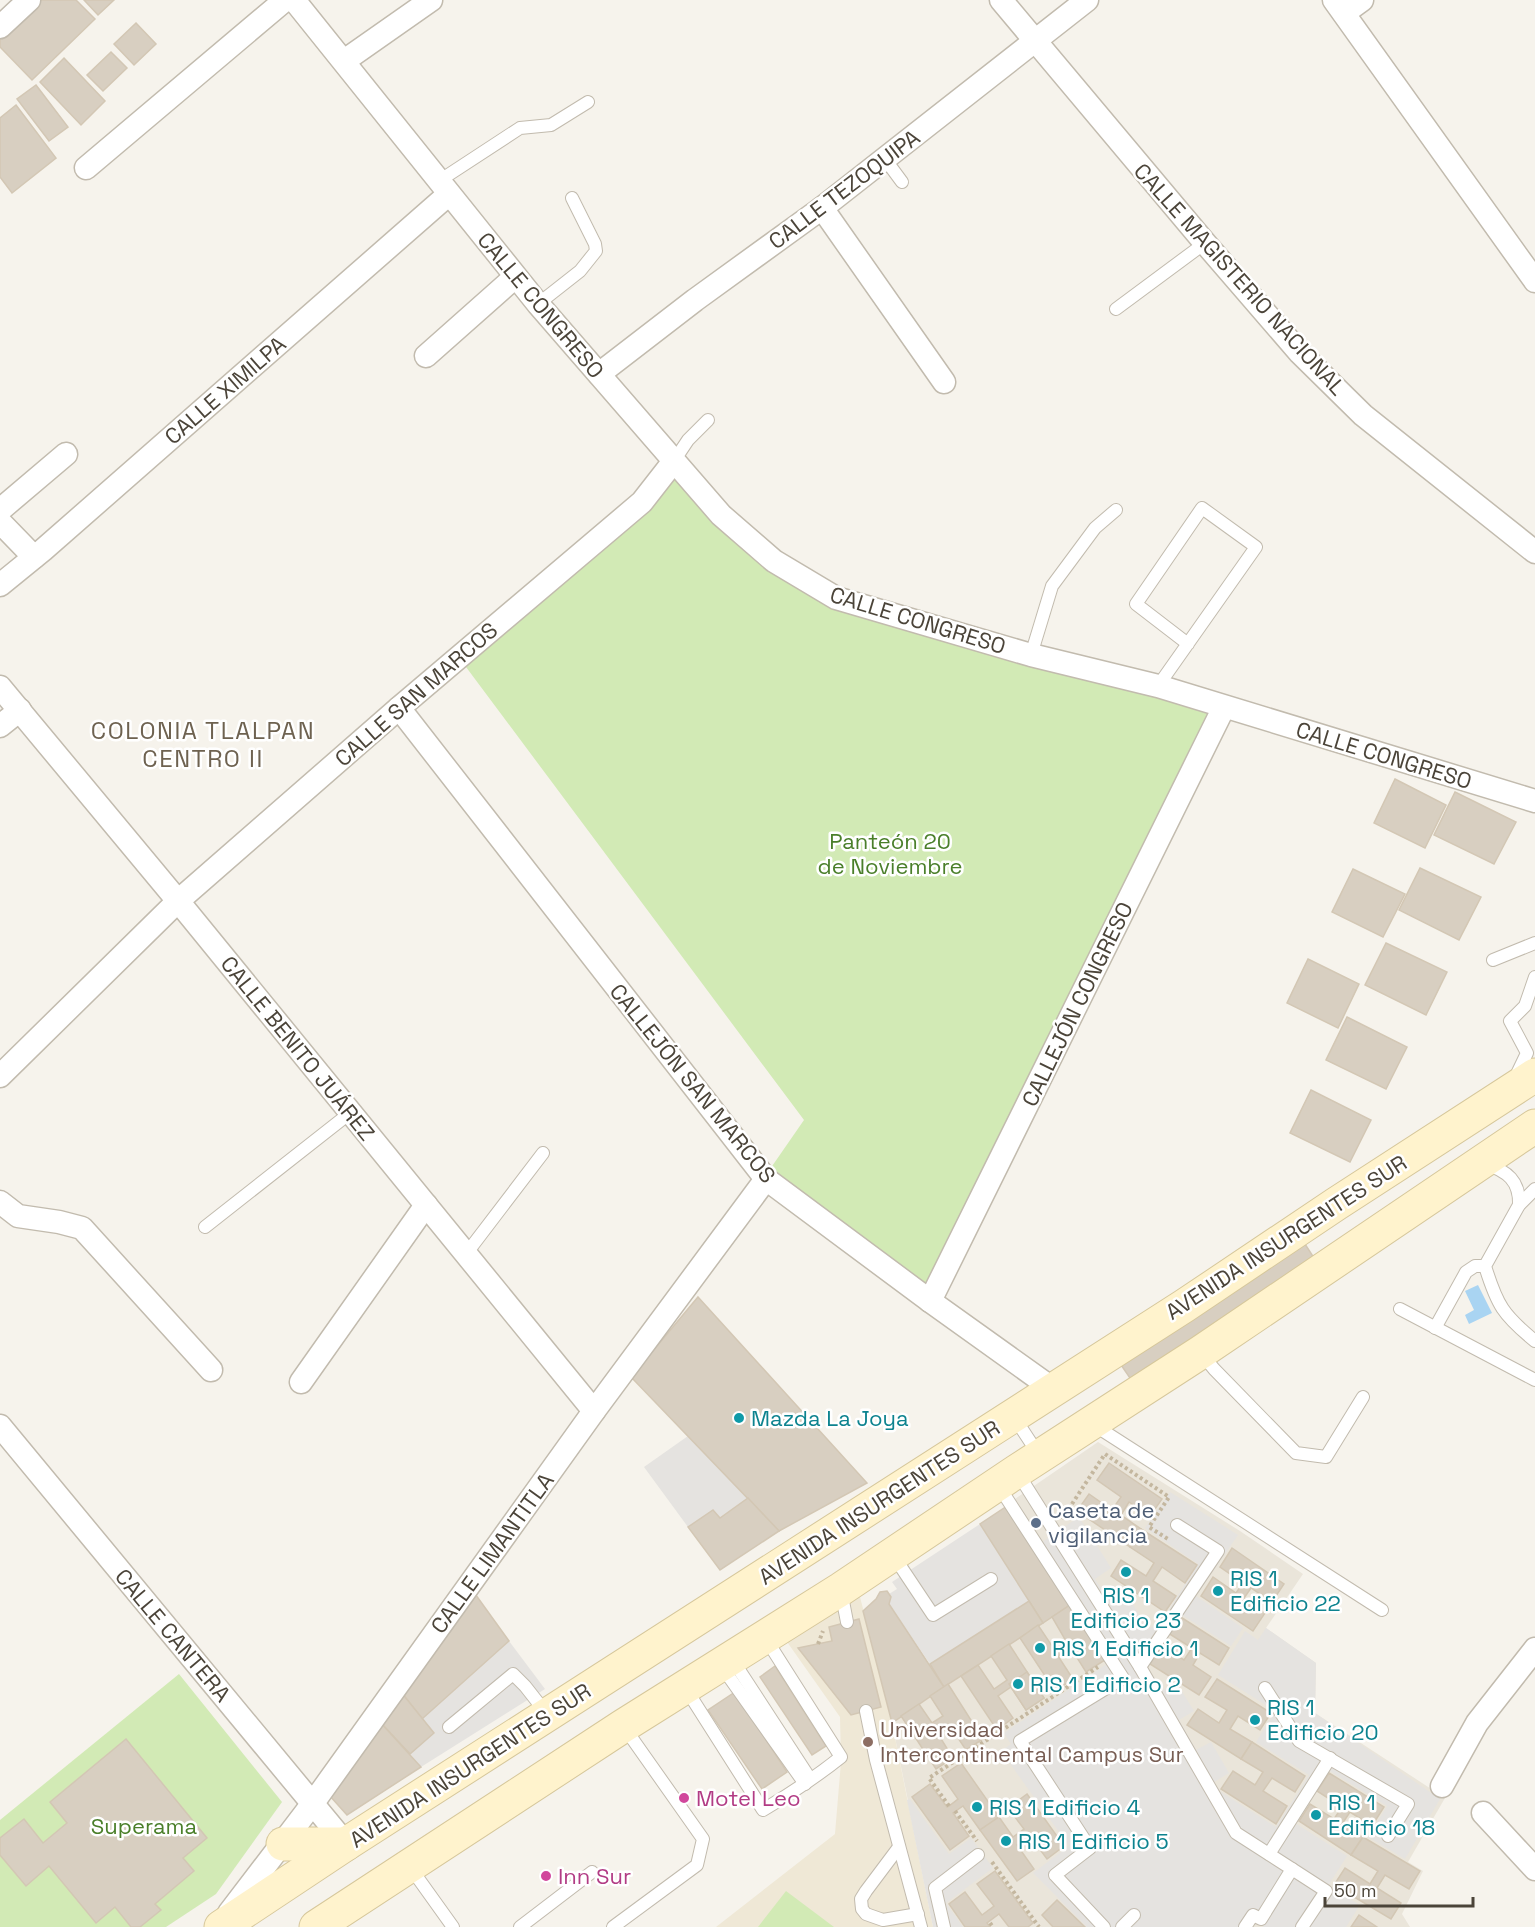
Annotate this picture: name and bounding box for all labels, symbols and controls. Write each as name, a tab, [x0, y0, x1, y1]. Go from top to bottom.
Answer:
street label: CALLE TEZOQUIPA	[763, 123, 925, 255]
street label: CALLE MAGISTERIO NACIONAL	[1128, 157, 1352, 401]
street label: CALLE CONGRESO	[472, 226, 610, 384]
street label: CALLE XIMILPA	[159, 330, 291, 450]
street label: CALLE CONGRESO	[827, 580, 1009, 660]
street label: CALLE SAN MARCOS	[329, 616, 503, 772]
district label: COLONIA TLALPAN CENTRO II	[91, 715, 315, 774]
street label: CALLE CONGRESO	[1293, 715, 1475, 795]
park label: Panteón 20 de Noviembre	[818, 827, 962, 880]
street label: CALLEJÓN CONGRESO	[1015, 897, 1139, 1111]
street label: CALLE BENITO JUÁREZ	[215, 950, 381, 1146]
street label: CALLEJÓN SAN MARCOS	[604, 978, 782, 1188]
street label: AVENIDA INSURGENTES SUR	[1160, 1148, 1412, 1326]
place label: Mazda La Joya	[751, 1404, 909, 1432]
marker: Mazda La Joya	[732, 1411, 746, 1425]
street label: AVENIDA INSURGENTES SUR	[753, 1413, 1005, 1591]
street label: CALLE LIMANTITLA	[424, 1467, 560, 1639]
place label: Caseta de vigilancia	[1048, 1496, 1154, 1549]
marker: Caseta de vigilancia	[1029, 1516, 1043, 1530]
street label: CALLE CANTERA	[109, 1563, 237, 1707]
place label: RIS 1 Edificio 22	[1230, 1564, 1341, 1617]
marker: RIS 1 Edificio 23	[1119, 1565, 1133, 1579]
place label: RIS 1 Edificio 23	[1071, 1581, 1181, 1634]
marker: RIS 1 Edificio 22	[1211, 1584, 1225, 1598]
place label: RIS 1 Edificio 1	[1052, 1634, 1199, 1662]
marker: RIS 1 Edificio 1	[1033, 1641, 1047, 1655]
place label: RIS 1 Edificio 2	[1030, 1670, 1181, 1698]
street label: AVENIDA INSURGENTES SUR	[344, 1676, 596, 1854]
marker: RIS 1 Edificio 2	[1011, 1677, 1025, 1691]
place label: RIS 1 Edificio 20	[1267, 1693, 1379, 1746]
marker: RIS 1 Edificio 20	[1248, 1713, 1262, 1727]
place label: Universidad Intercontinental Campus Sur	[880, 1715, 1184, 1768]
marker: Universidad Intercontinental Campus Sur	[861, 1735, 875, 1749]
place label: Motel Leo	[696, 1784, 801, 1812]
place label: RIS 1 Edificio 18	[1328, 1788, 1435, 1841]
marker: Motel Leo	[677, 1791, 691, 1805]
place label: RIS 1 Edificio 4	[989, 1793, 1141, 1821]
marker: RIS 1 Edificio 4	[970, 1800, 984, 1814]
marker: RIS 1 Edificio 18	[1309, 1808, 1323, 1822]
park label: Superama	[91, 1812, 197, 1840]
place label: RIS 1 Edificio 5	[1018, 1827, 1169, 1855]
marker: RIS 1 Edificio 5	[999, 1834, 1013, 1848]
place label: Inn Sur	[558, 1862, 631, 1890]
marker: Inn Sur	[539, 1869, 553, 1883]
scale bar	[1325, 1870, 1474, 1908]
text: 50 m	[1334, 1879, 1376, 1902]

